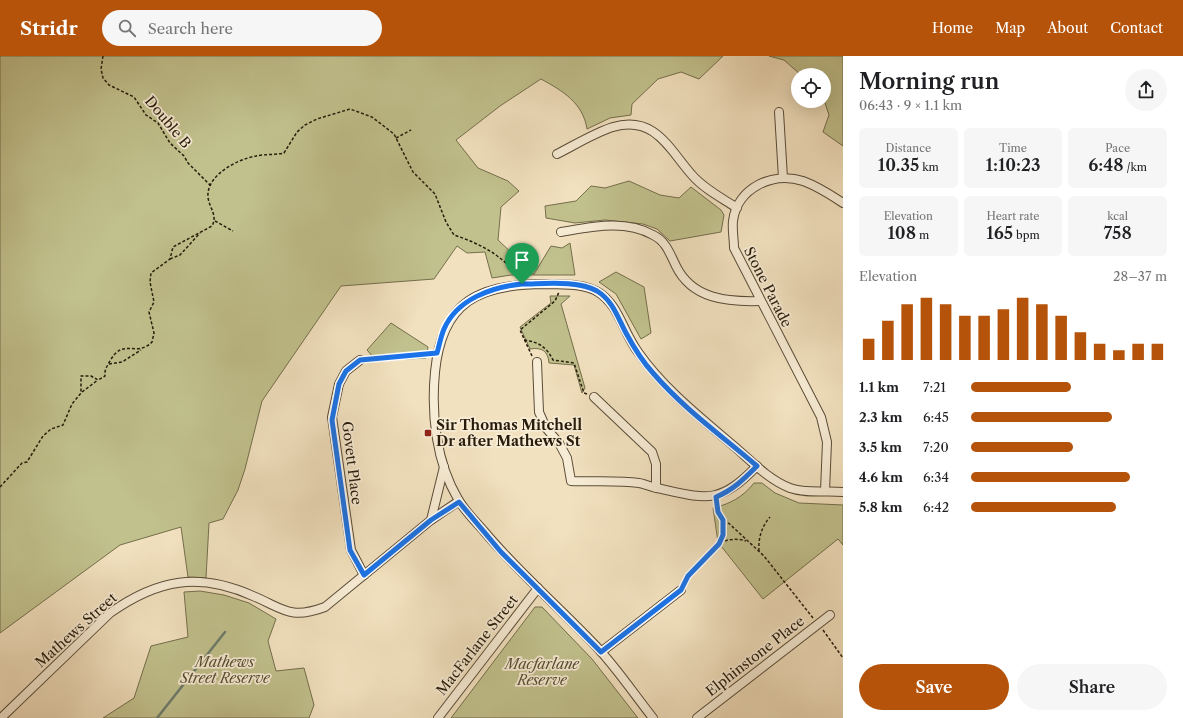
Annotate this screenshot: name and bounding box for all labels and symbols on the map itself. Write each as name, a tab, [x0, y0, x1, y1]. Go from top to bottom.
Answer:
street label: Double B	[141, 92, 195, 152]
pin	[505, 243, 539, 284]
street label: Stone Parade	[740, 244, 796, 331]
place label: Sir Thomas Mitchell Dr after Mathews St	[436, 416, 582, 450]
street label: Govett Place	[338, 420, 366, 506]
marker: Sir Thomas Mitchell Dr after Mathews St	[423, 428, 433, 438]
street label: Mathews Street	[31, 589, 121, 671]
street label: MacFarlane Street	[432, 591, 522, 699]
street label: Elphinstone Place	[702, 612, 808, 700]
park label: Mathews Street Reserve	[179, 653, 271, 687]
park label: Macfarlane Reserve	[503, 655, 580, 689]

